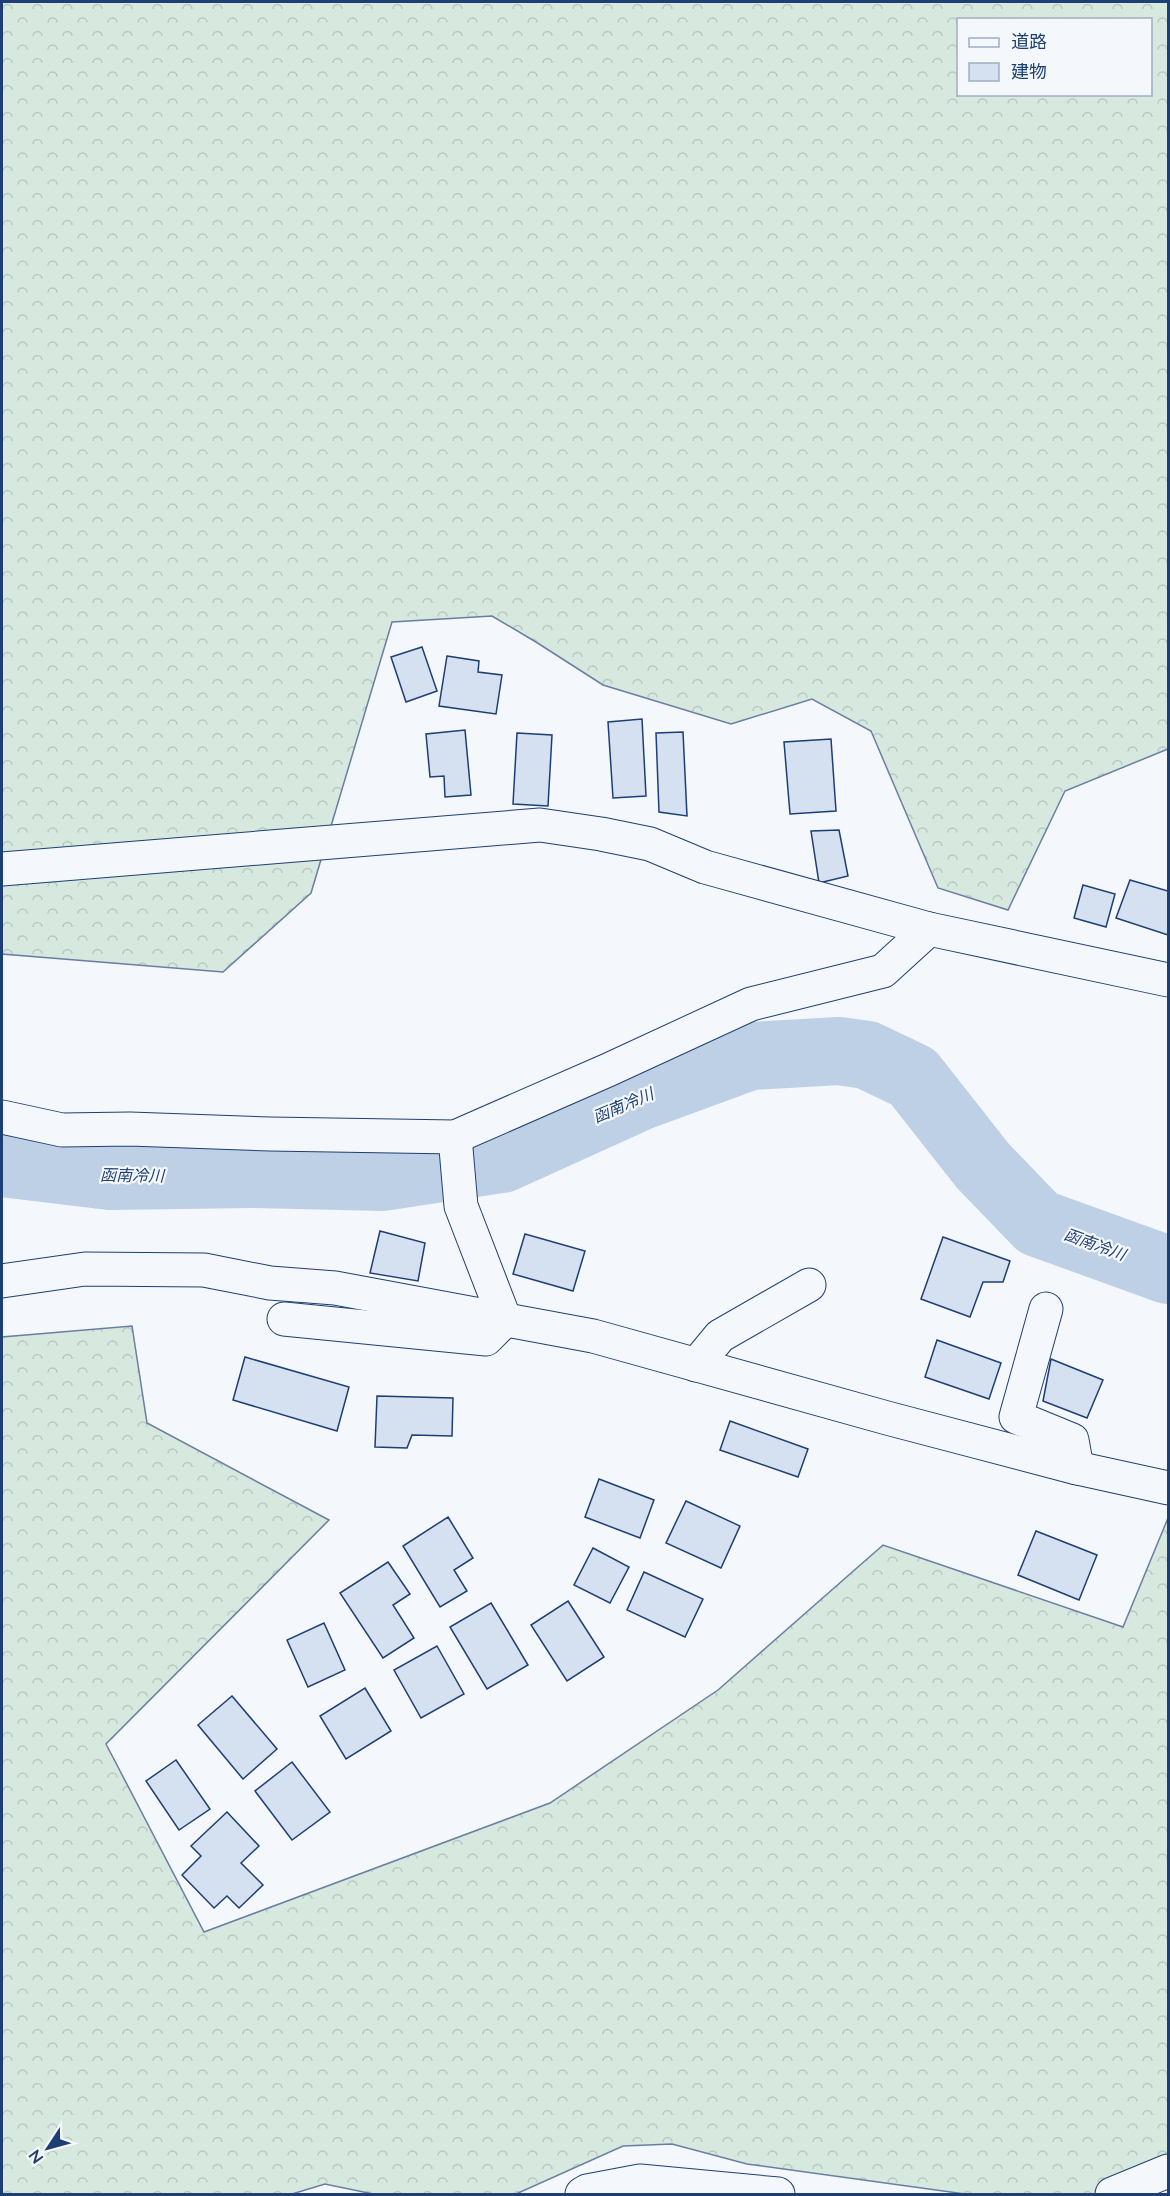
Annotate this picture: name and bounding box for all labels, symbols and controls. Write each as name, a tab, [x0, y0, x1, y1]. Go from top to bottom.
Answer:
legend	[957, 18, 1152, 96]
text: 道路	[1011, 30, 1047, 52]
text: 建物	[1011, 60, 1047, 82]
water label: 函南冷川	[590, 1083, 658, 1126]
water label: 函南冷川	[100, 1164, 166, 1185]
water label: 函南冷川	[1062, 1224, 1130, 1264]
north arrow	[18, 2118, 78, 2178]
text: N	[24, 2147, 47, 2168]

